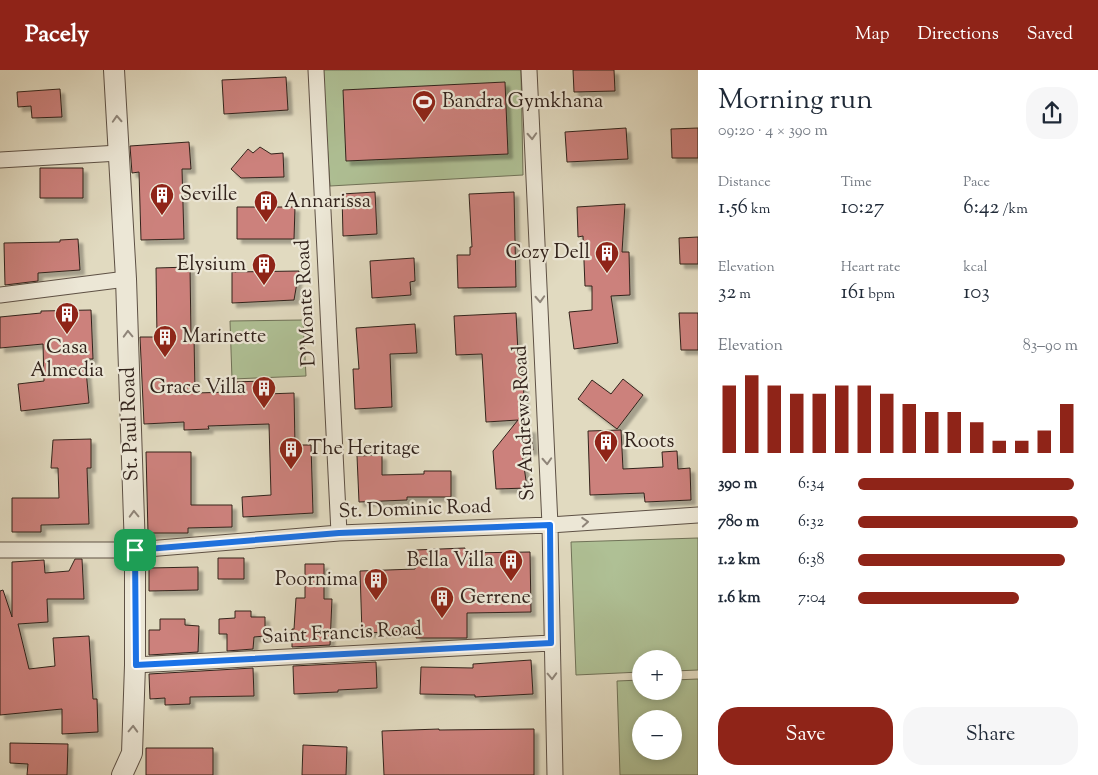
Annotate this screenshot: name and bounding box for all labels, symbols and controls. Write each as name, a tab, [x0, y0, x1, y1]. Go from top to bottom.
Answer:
text: Pacely	[25, 18, 89, 52]
text: Map	[855, 22, 890, 48]
text: Directions	[918, 22, 999, 48]
text: Saved	[1027, 22, 1073, 48]
text: Morning run	[718, 81, 873, 121]
button: share	[1026, 87, 1078, 139]
place label: Bandra Gymkhana	[442, 88, 603, 117]
sports icon: Bandra Gymkhana	[411, 89, 437, 123]
one-way arrow	[111, 115, 122, 123]
text: 09:20 · 4 × 390 m	[718, 120, 828, 143]
one-way arrow	[527, 132, 538, 140]
text: Distance	[718, 173, 771, 193]
text: Time	[841, 173, 872, 193]
text: Pace	[963, 173, 990, 193]
place label: Seville	[180, 181, 237, 210]
building icon: Seville	[149, 182, 175, 216]
place label: Annarissa	[284, 188, 371, 217]
building icon: Annarissa	[253, 189, 279, 223]
text: 1.56	[718, 193, 748, 223]
text: 10:27	[841, 193, 884, 223]
text: 6:42	[963, 193, 999, 223]
text: km	[748, 200, 770, 220]
text: /km	[999, 200, 1028, 220]
street label: D'Monte Road	[289, 239, 325, 367]
place label: Cozy Dell	[506, 239, 590, 268]
building icon: Cozy Dell	[594, 240, 620, 274]
place label: Elysium	[177, 251, 246, 280]
building icon: Elysium	[251, 252, 277, 286]
text: Elevation	[718, 258, 775, 278]
text: Heart rate	[841, 258, 900, 278]
text: kcal	[963, 258, 987, 278]
text: 32	[718, 278, 736, 308]
text: 161	[841, 278, 865, 308]
text: 103	[963, 278, 990, 308]
text: m	[736, 285, 751, 305]
text: bpm	[865, 285, 895, 305]
one-way arrow	[534, 295, 545, 303]
building icon: Casa Almedia	[54, 301, 80, 335]
place label: Marinette	[182, 323, 266, 352]
building icon: Marinette	[152, 324, 178, 358]
one-way arrow	[122, 329, 133, 337]
place label: Casa Almedia	[30, 334, 104, 386]
text: Elevation	[718, 335, 783, 358]
text: 83–90 m	[1023, 335, 1078, 358]
street label: St. Andrews Road	[506, 345, 544, 501]
street label: St. Paul Road	[115, 366, 147, 482]
place label: Grace Villa	[150, 374, 246, 403]
building icon: Grace Villa	[251, 375, 277, 409]
place label: Roots	[624, 428, 674, 457]
building icon: Roots	[593, 429, 619, 463]
place label: The Heritage	[308, 435, 420, 464]
building icon: The Heritage	[278, 436, 304, 470]
one-way arrow	[541, 457, 552, 465]
text: 390 m	[718, 473, 757, 496]
text: 6:34	[798, 473, 824, 496]
street label: St. Dominic Road	[338, 493, 492, 527]
one-way arrow	[128, 509, 139, 517]
text: 780 m	[718, 511, 759, 534]
text: 6:32	[798, 511, 824, 534]
one-way arrow	[582, 517, 590, 528]
pin	[114, 529, 156, 571]
icon: arrive	[121, 536, 149, 564]
place label: Bella Villa	[407, 547, 494, 576]
building icon: Bella Villa	[498, 548, 524, 582]
text: 1.2 km	[718, 549, 760, 572]
text: 6:38	[798, 549, 824, 572]
place label: Poornima	[275, 566, 358, 595]
building icon: Poornima	[363, 567, 389, 601]
place label: Gerrene	[460, 584, 531, 613]
building icon: Gerrene	[429, 585, 455, 619]
text: 1.6 km	[718, 587, 760, 610]
text: 7:04	[798, 587, 826, 610]
street label: Saint Francis Road	[261, 615, 423, 653]
map controls	[632, 650, 682, 760]
button: +	[632, 650, 682, 700]
one-way arrow	[547, 672, 557, 680]
button: Save	[718, 707, 893, 765]
button: Share	[903, 707, 1078, 765]
button: −	[632, 710, 682, 760]
one-way arrow	[128, 724, 138, 732]

